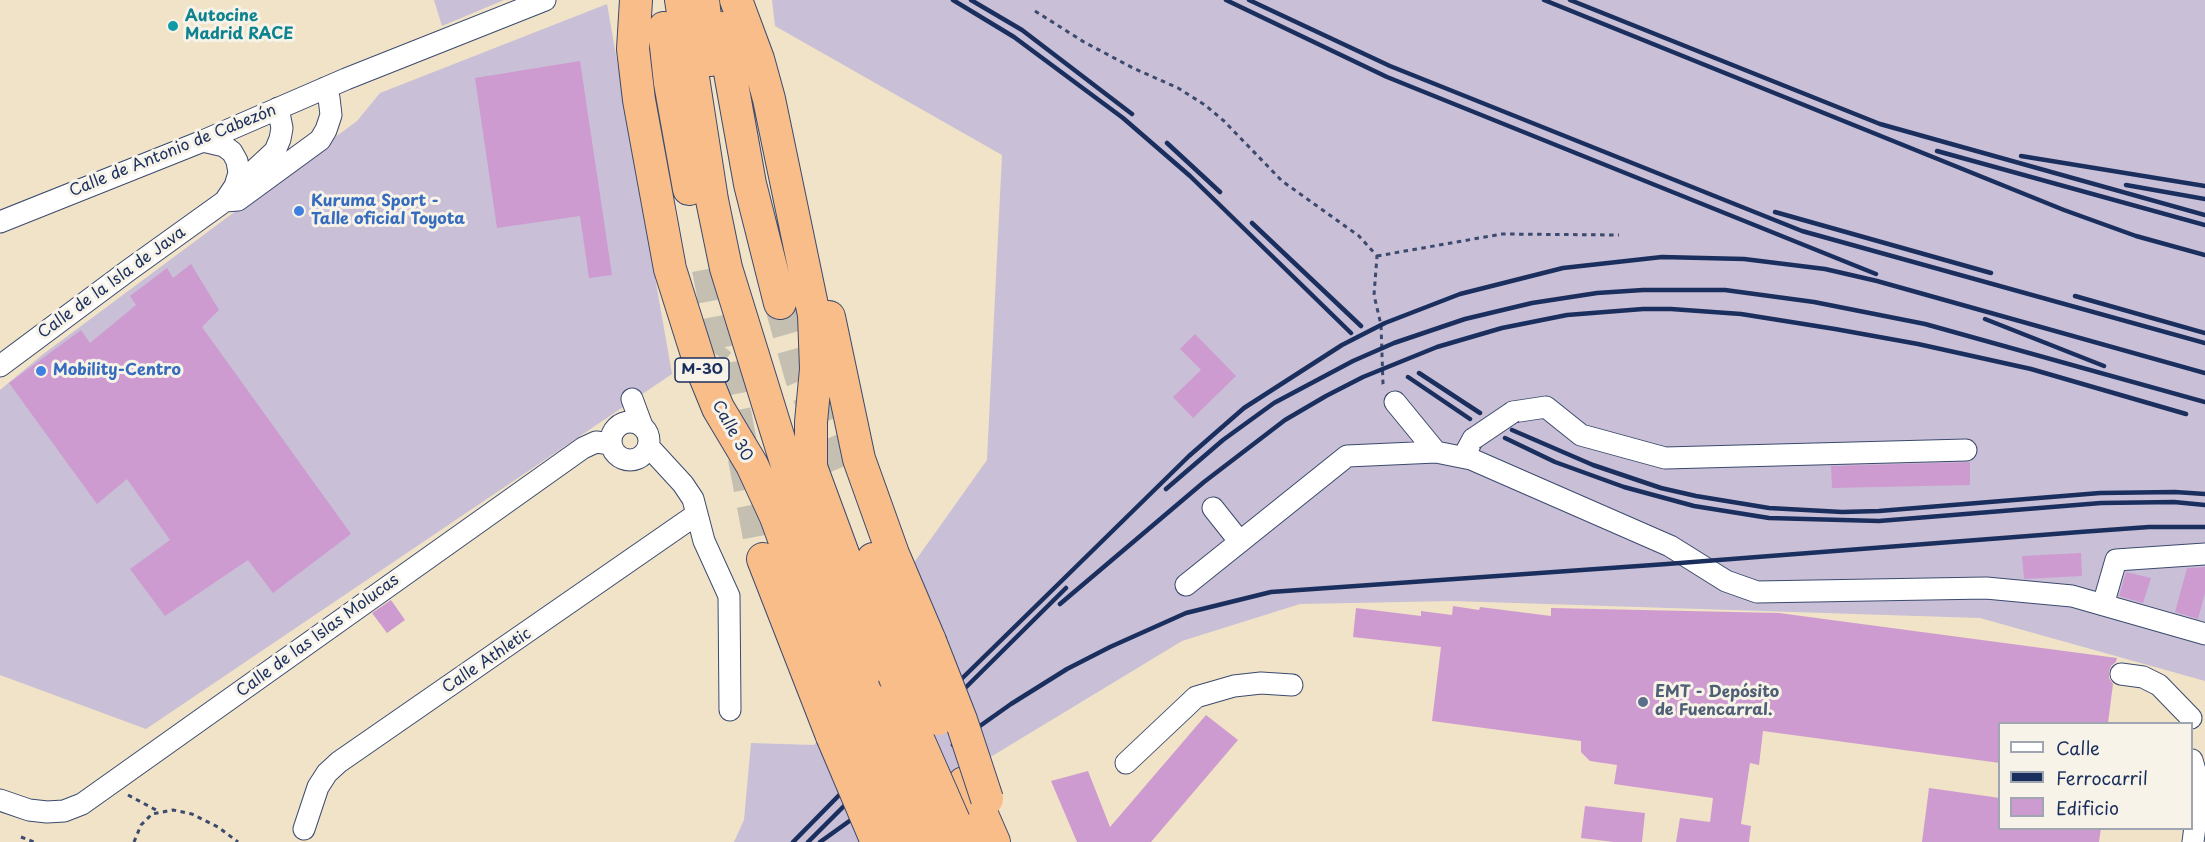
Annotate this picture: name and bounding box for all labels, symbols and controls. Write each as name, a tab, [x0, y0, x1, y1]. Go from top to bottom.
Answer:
place label: Autocine Madrid RACE	[185, 7, 293, 45]
marker: Autocine Madrid RACE	[166, 19, 180, 33]
street label: Calle de Antonio de Cabezón	[67, 101, 279, 201]
place label: Kuruma Sport - Talle oficial Toyota	[311, 192, 465, 230]
marker: Kuruma Sport - Talle oficial Toyota	[292, 204, 306, 218]
street label: Calle de la Isla de Java	[35, 223, 189, 343]
road number: M-30	[675, 358, 729, 382]
place label: Mobility-Centro	[53, 361, 181, 381]
marker: Mobility-Centro	[34, 364, 48, 378]
street label: Calle 30	[708, 397, 756, 465]
street label: Calle de las Islas Molucas	[233, 571, 403, 701]
street label: Calle Athletic	[439, 624, 535, 698]
place label: EMT - Depósito de Fuencarral.	[1655, 683, 1779, 721]
marker: EMT - Depósito de Fuencarral.	[1636, 695, 1650, 709]
legend	[1998, 722, 2193, 830]
text: Calle	[2056, 734, 2100, 761]
text: Ferrocarril	[2056, 764, 2148, 791]
text: Edificio	[2056, 794, 2119, 821]

